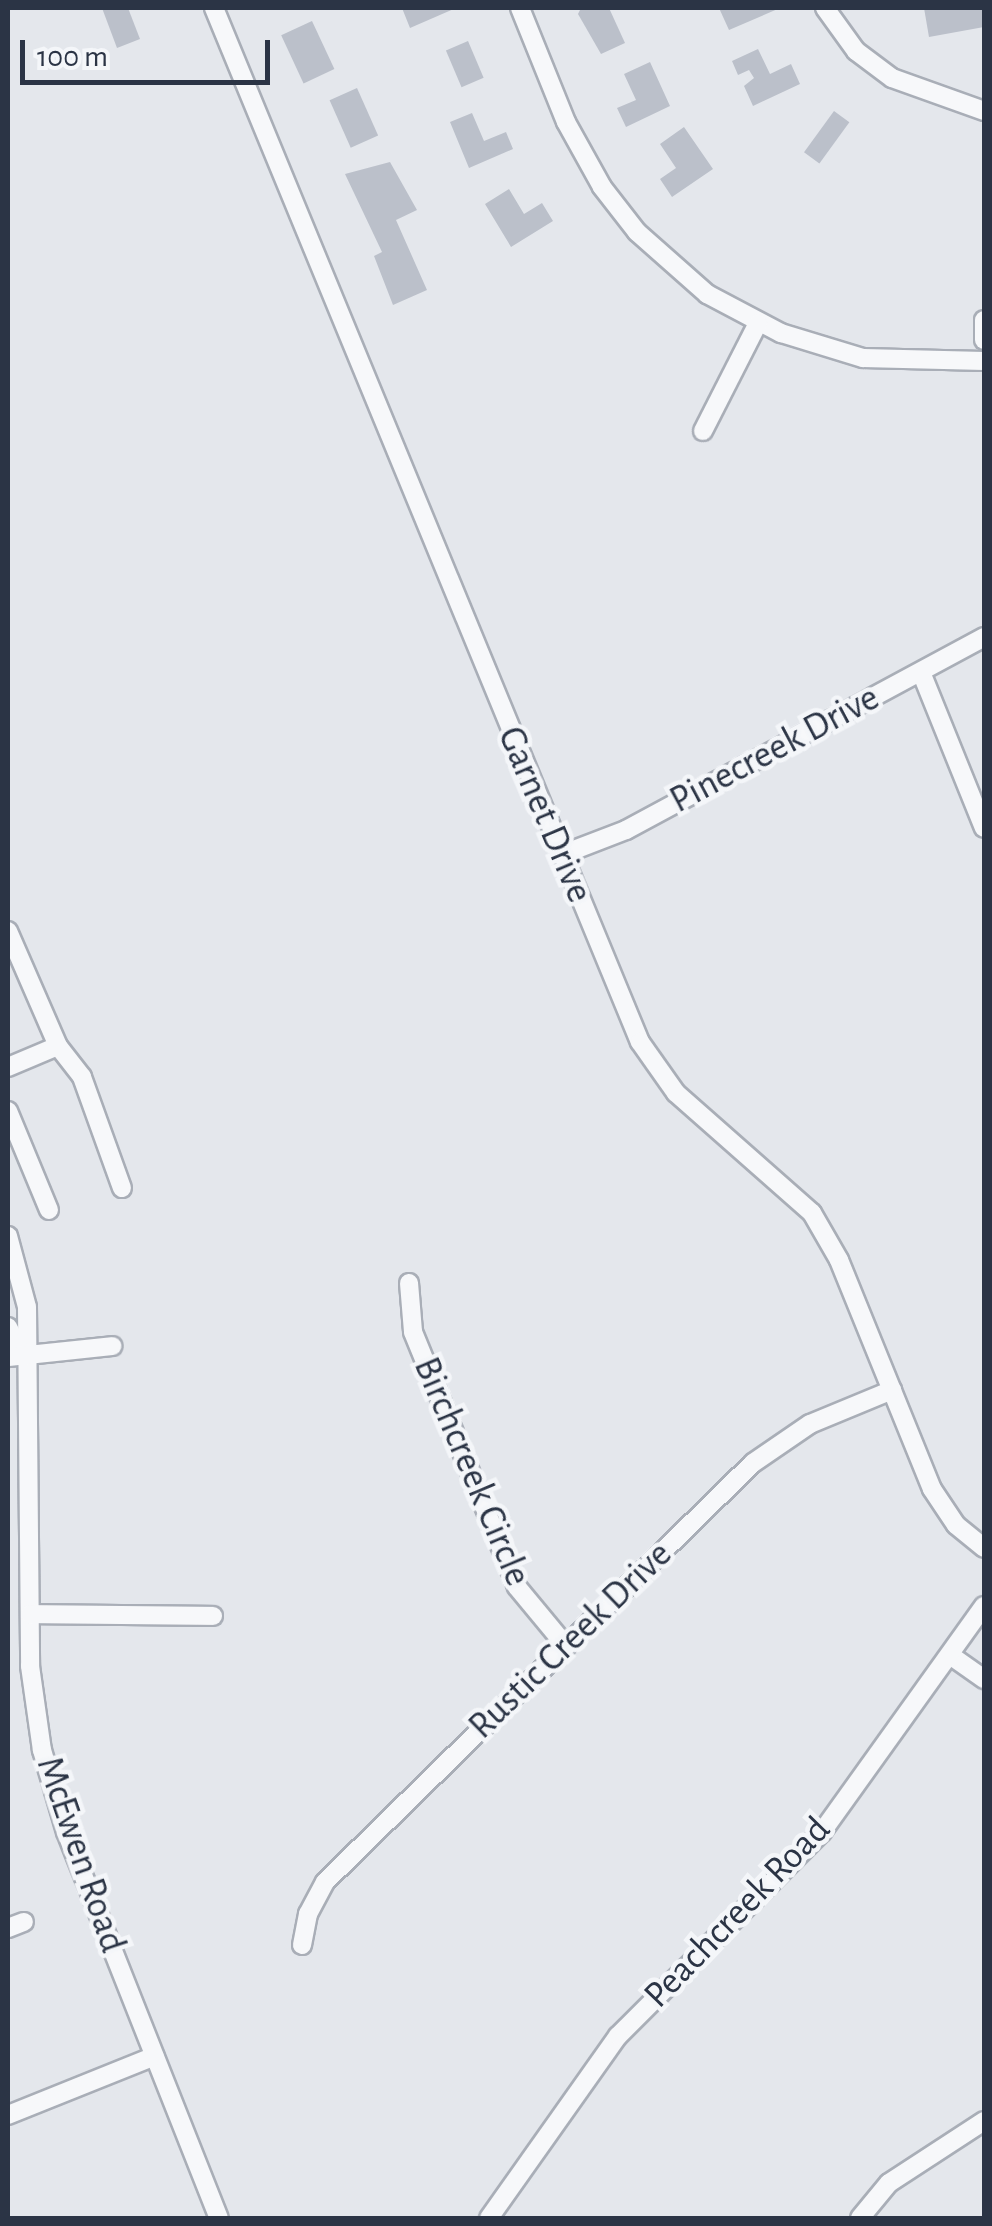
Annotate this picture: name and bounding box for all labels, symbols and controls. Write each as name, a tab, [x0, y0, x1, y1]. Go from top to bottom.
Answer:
scale bar	[25, 20, 275, 82]
text: 100 m	[37, 42, 108, 72]
street label: Pinecreek Drive	[663, 676, 887, 824]
street label: Garnet Drive	[487, 720, 601, 910]
street label: Birchcreek Circle	[402, 1351, 540, 1593]
street label: Rustic Creek Drive	[460, 1533, 682, 1749]
street label: McEwen Road	[25, 1751, 135, 1959]
street label: Peachcreek Road	[635, 1808, 841, 2018]

